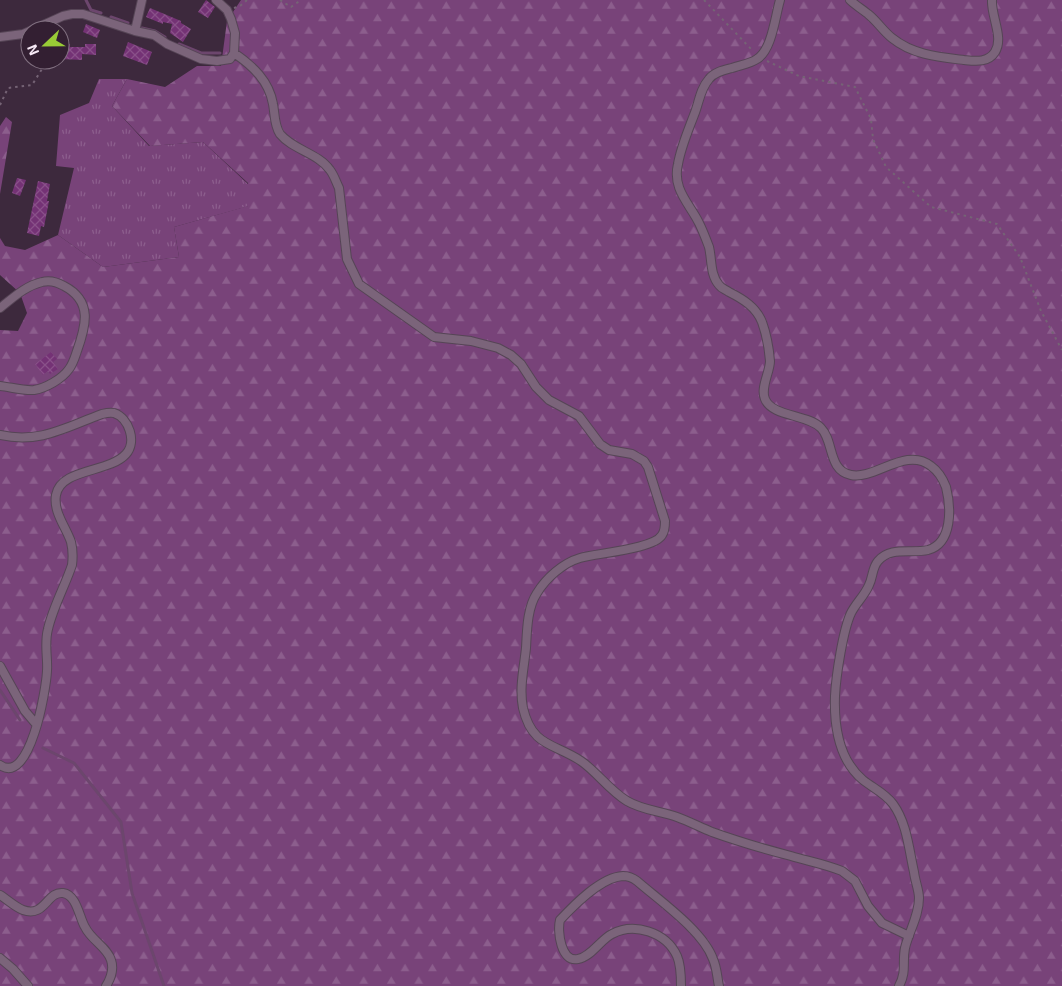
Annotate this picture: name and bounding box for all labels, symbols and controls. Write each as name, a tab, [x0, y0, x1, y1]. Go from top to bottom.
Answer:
north arrow	[20, 20, 70, 70]
text: N	[23, 42, 42, 58]

